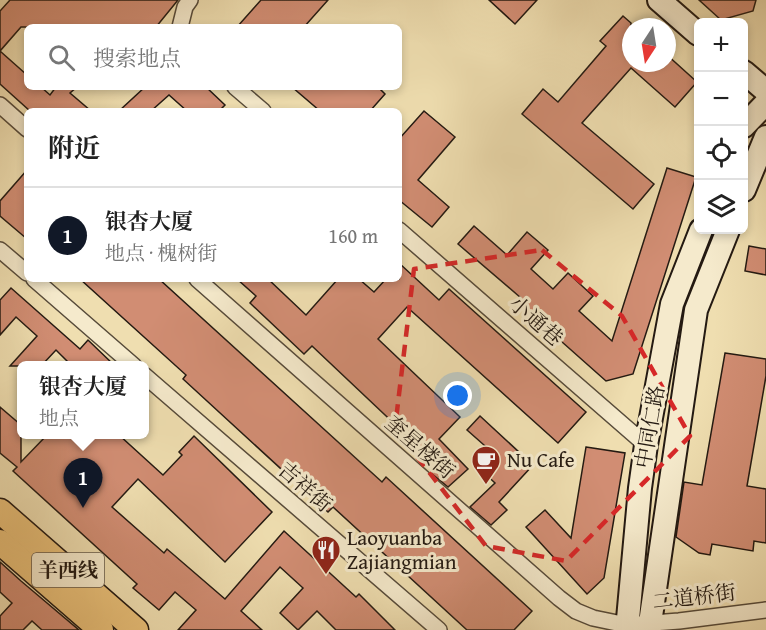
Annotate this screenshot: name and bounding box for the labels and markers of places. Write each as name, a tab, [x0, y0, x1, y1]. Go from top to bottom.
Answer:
cafe icon: Nu Cafe	[470, 444, 502, 486]
place label: Nu Cafe	[507, 444, 575, 475]
pin: 1	[64, 458, 103, 508]
place label: Laoyuanba Zajiangmian	[347, 522, 457, 577]
restaurant icon: Laoyuanba Zajiangmian	[310, 534, 342, 576]

